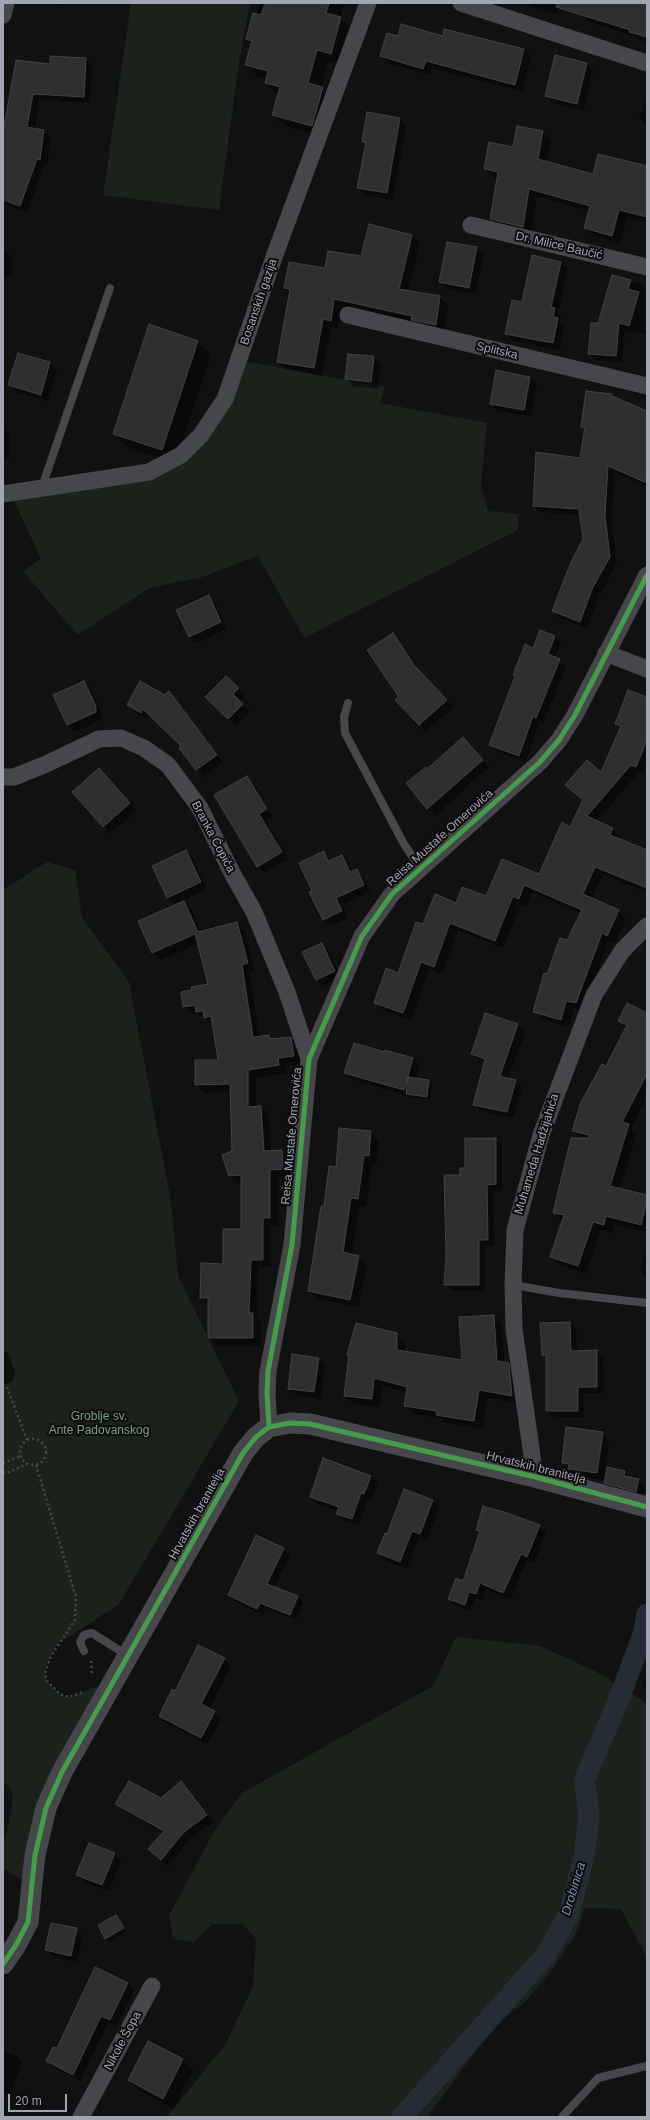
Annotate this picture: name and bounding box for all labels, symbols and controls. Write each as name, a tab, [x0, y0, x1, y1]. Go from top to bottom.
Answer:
street label: Dr. Milice Baučić	[514, 229, 604, 263]
street label: Bosanskih gazija	[238, 257, 280, 347]
street label: Splitska	[475, 339, 519, 363]
street label: Reisa Mustafe Omerovića	[384, 786, 496, 890]
street label: Branka Ćopića	[188, 799, 238, 875]
street label: Reisa Mustafe Omerovića	[279, 1067, 305, 1205]
street label: Muhameda Hadžijahića	[512, 1092, 562, 1216]
park label: Groblje sv. Ante Padovanskog	[49, 1410, 149, 1438]
street label: Hrvatskih branitelja	[485, 1449, 587, 1487]
street label: Hrvatskih branitelja	[166, 1466, 228, 1562]
water label: Drobinica	[559, 1860, 589, 1918]
street label: Nikole Šopa	[101, 2009, 145, 2073]
scale bar	[10, 2086, 69, 2112]
text: 20 m	[15, 2094, 42, 2108]

